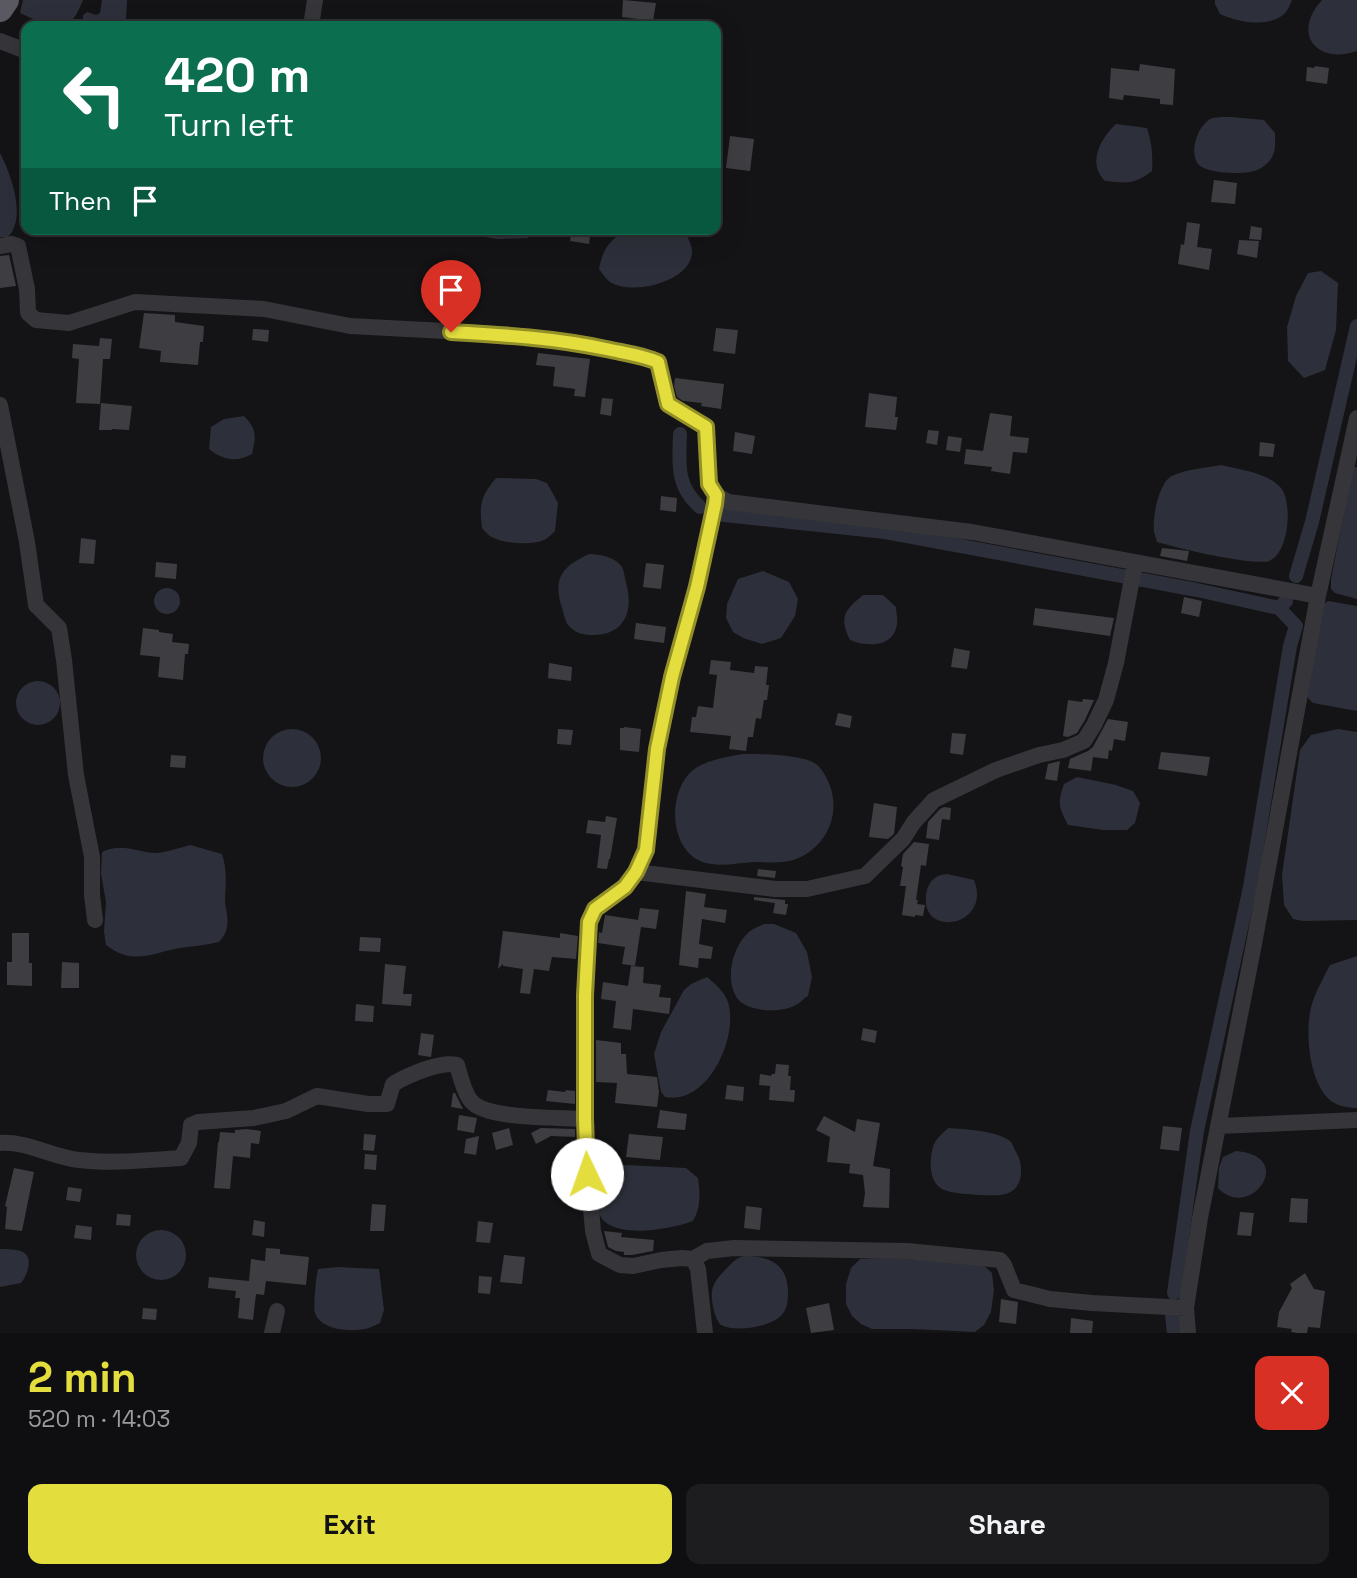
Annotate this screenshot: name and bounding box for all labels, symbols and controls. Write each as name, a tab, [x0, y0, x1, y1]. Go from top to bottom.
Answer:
text: 420 m	[164, 44, 310, 106]
icon: left	[49, 49, 140, 140]
text: Turn left	[164, 105, 294, 145]
icon: arrive	[126, 182, 164, 220]
text: Then	[49, 184, 112, 218]
pin	[421, 260, 481, 332]
icon: arrive	[432, 271, 470, 309]
position arrow	[550, 1137, 624, 1211]
text: 2 min	[28, 1351, 137, 1404]
button: close	[1255, 1356, 1329, 1430]
text: 520 m · 14:03	[28, 1404, 170, 1434]
button: Exit	[28, 1484, 672, 1564]
button: Share	[686, 1484, 1329, 1564]

